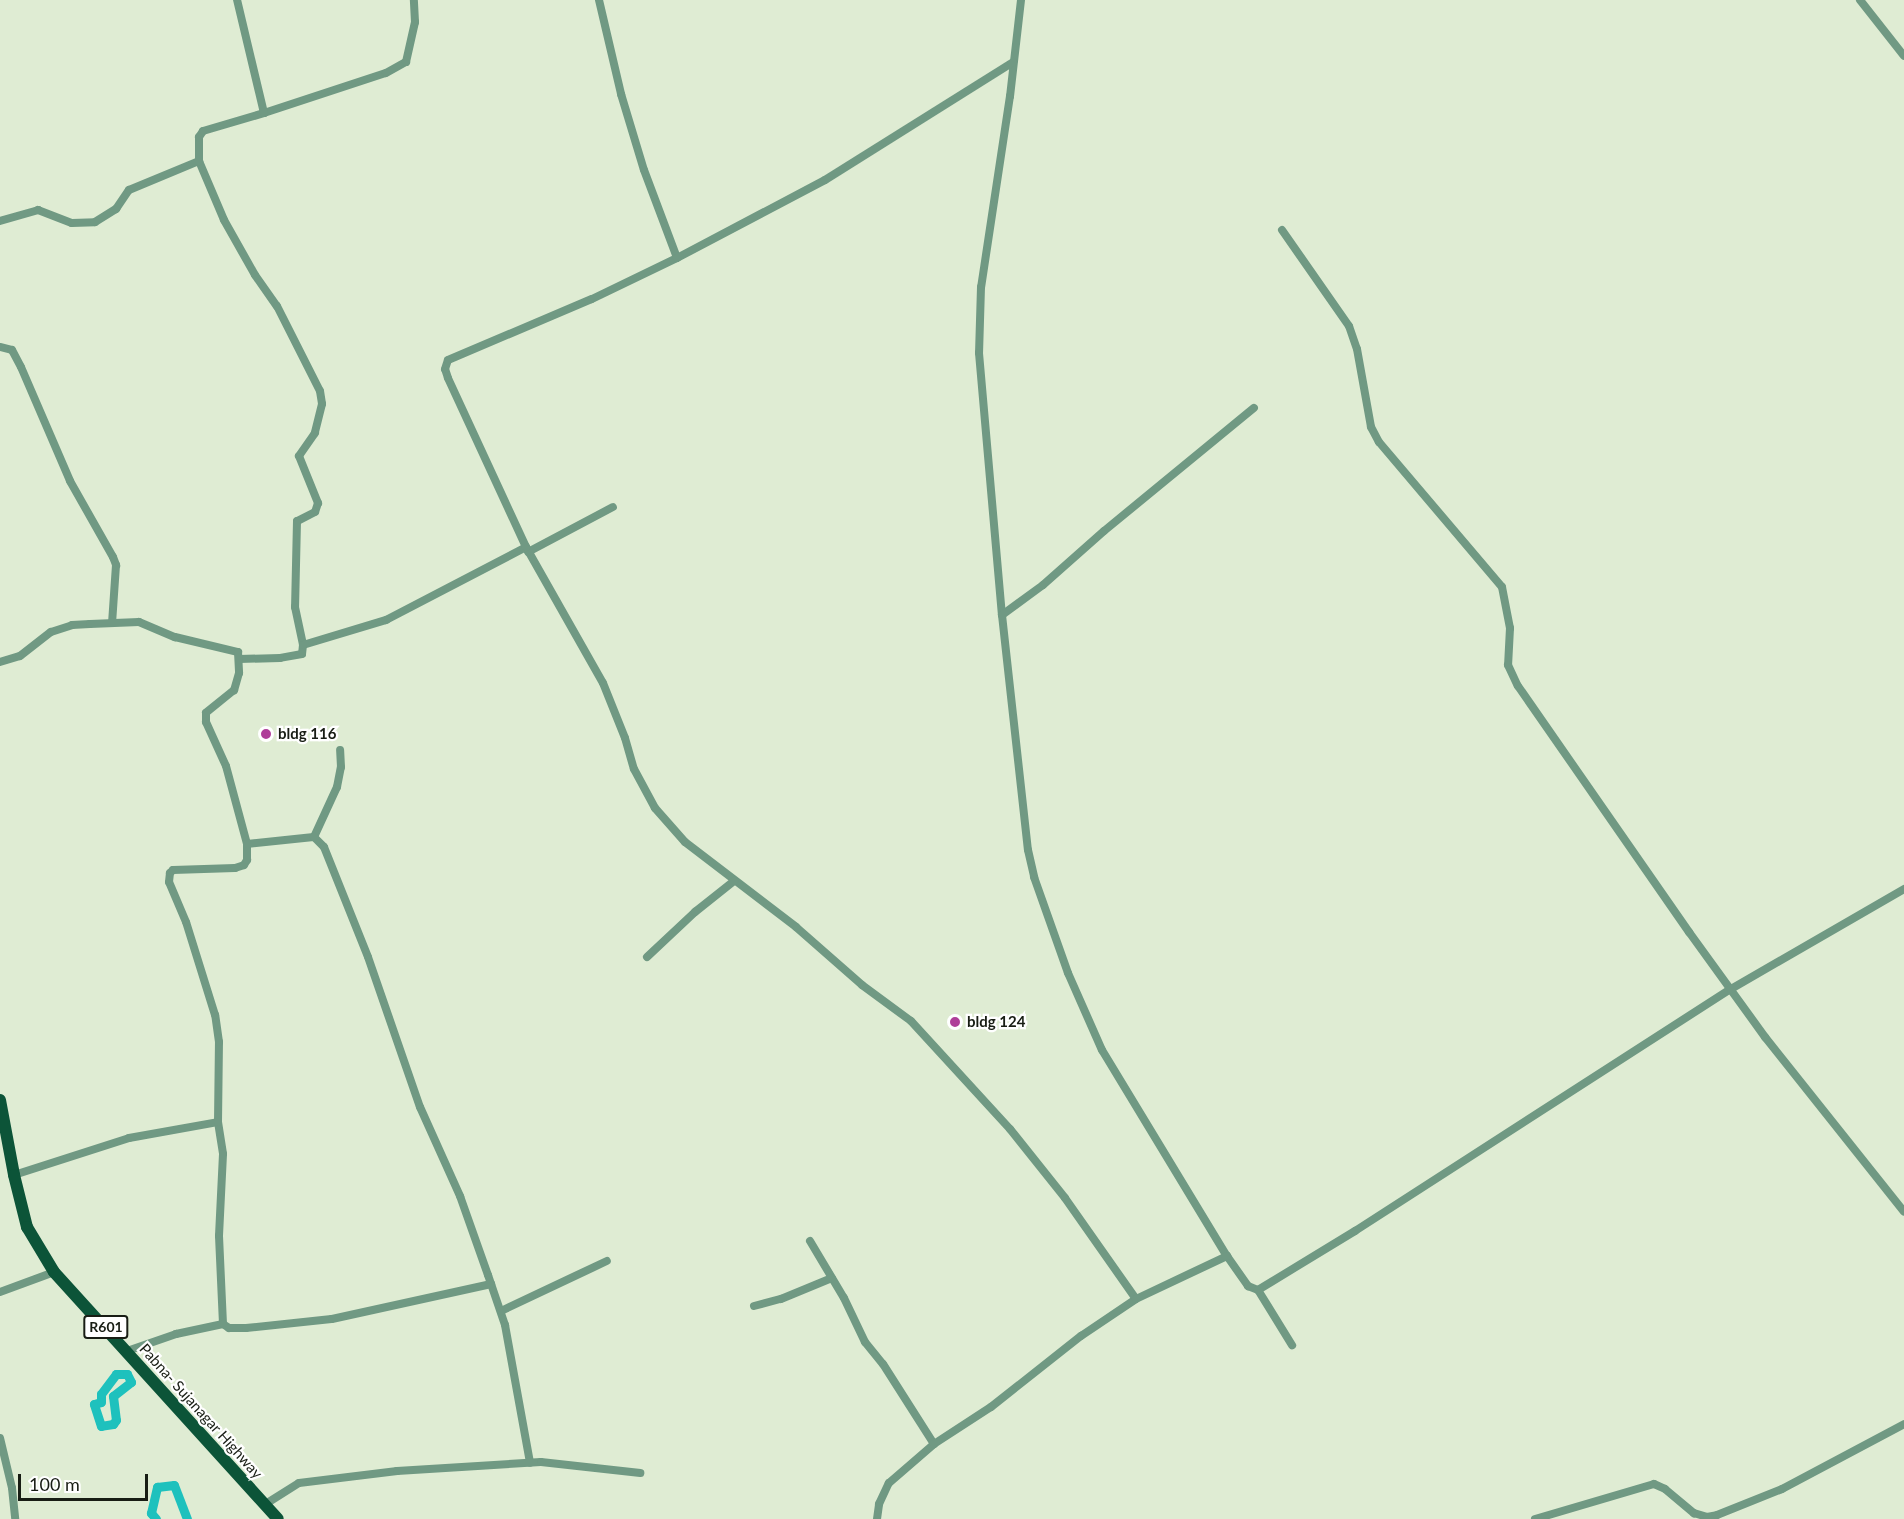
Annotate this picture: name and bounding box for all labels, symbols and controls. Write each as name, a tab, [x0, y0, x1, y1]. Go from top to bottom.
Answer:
place label: bldg 116	[278, 725, 336, 743]
marker: bldg 116	[259, 727, 273, 741]
place label: bldg 124	[967, 1013, 1025, 1031]
marker: bldg 124	[948, 1015, 962, 1029]
road number: R601	[82, 1316, 130, 1338]
street label: Pabna- Sujanagar Highway	[136, 1340, 266, 1482]
scale bar	[21, 1462, 152, 1500]
text: 100 m	[29, 1473, 80, 1495]

